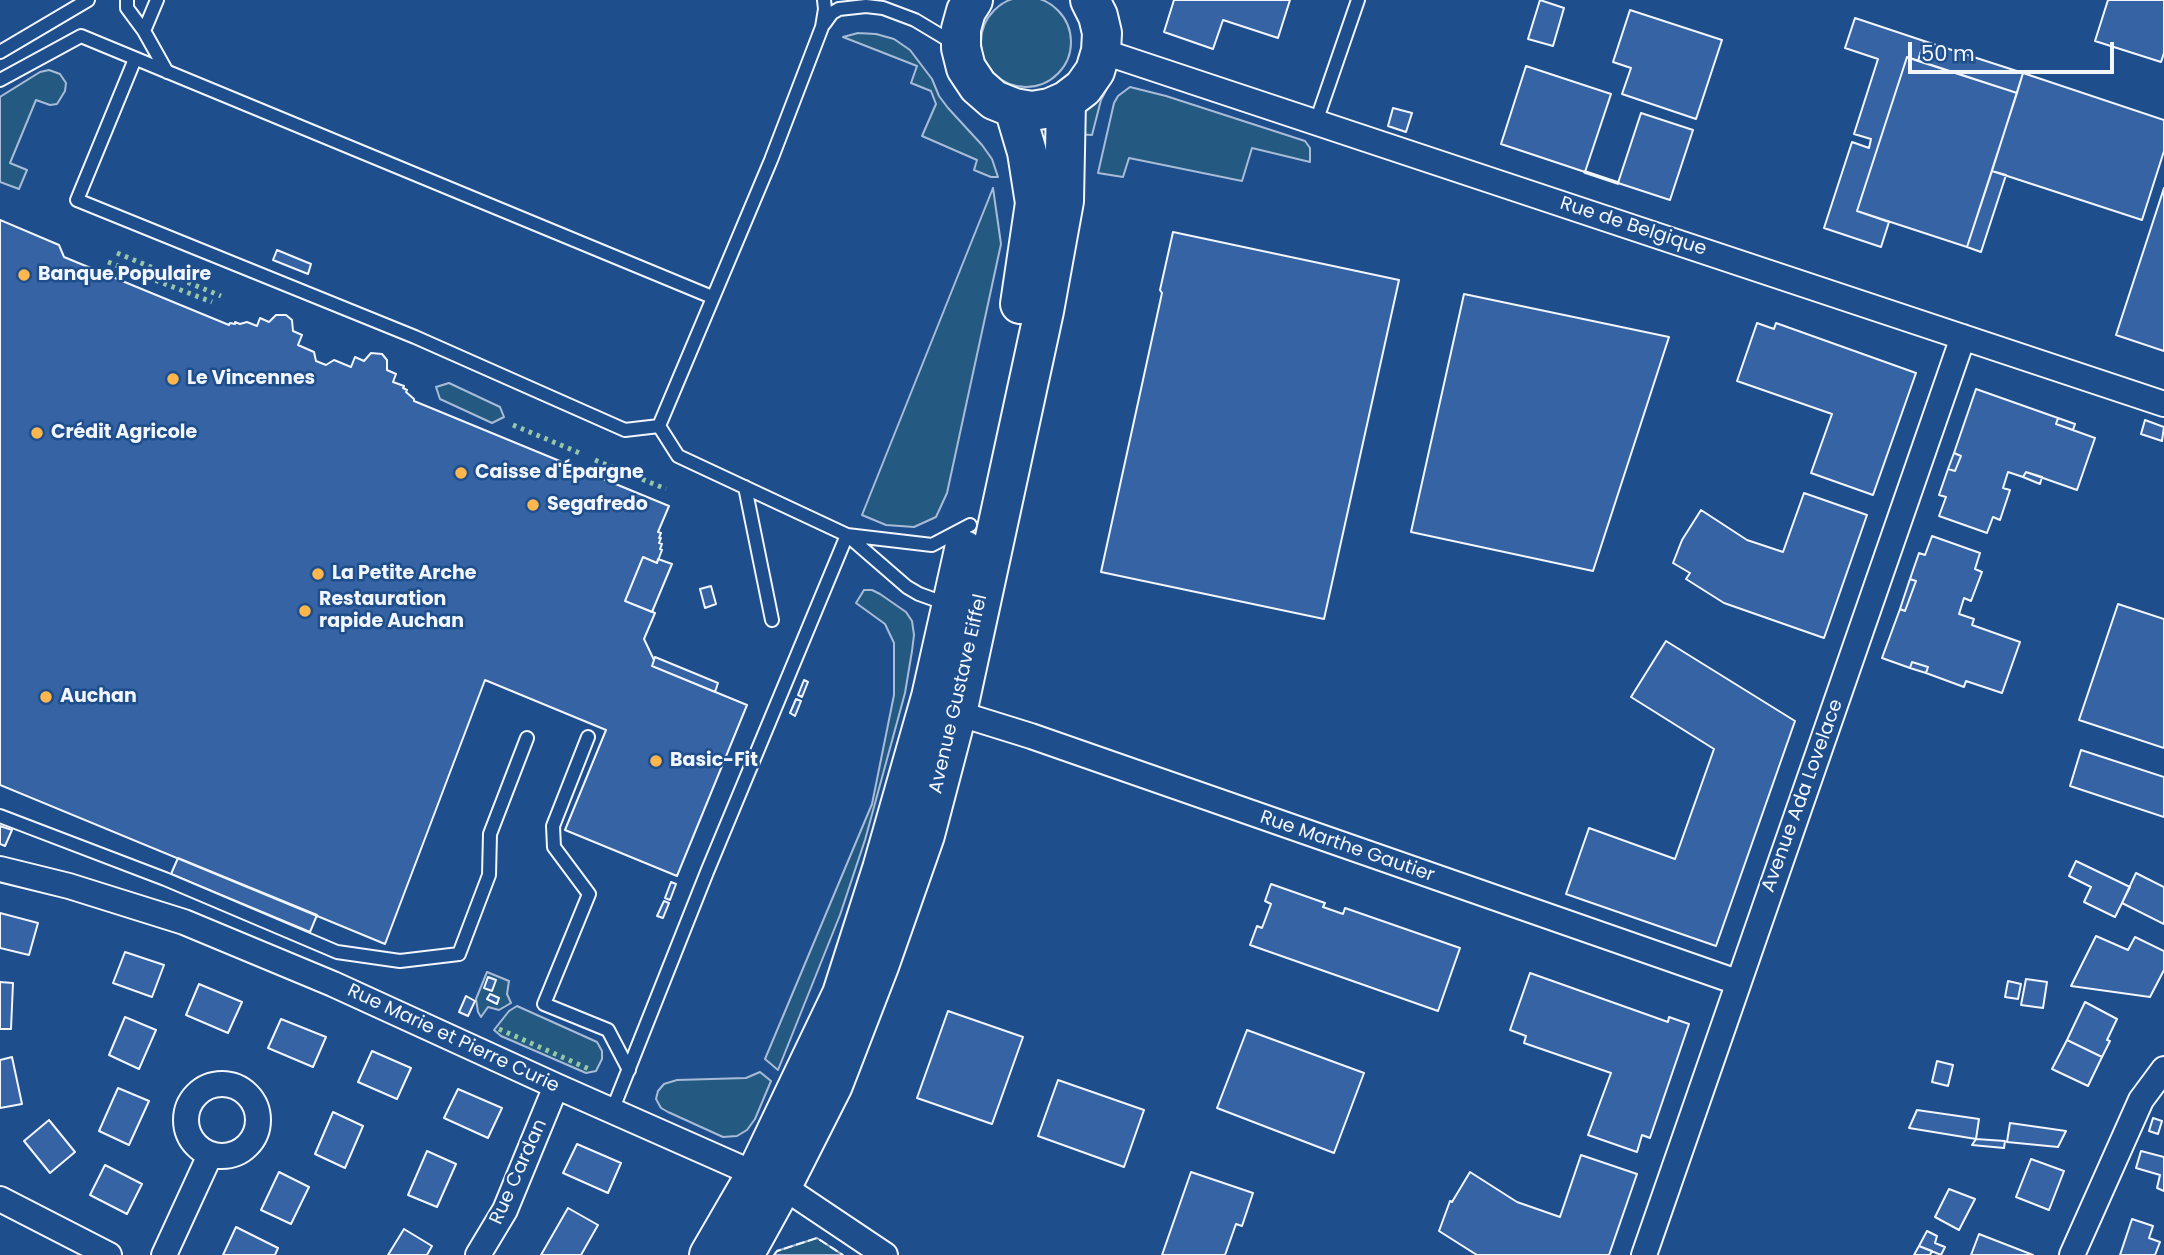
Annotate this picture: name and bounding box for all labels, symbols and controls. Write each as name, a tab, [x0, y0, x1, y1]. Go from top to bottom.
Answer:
scale bar	[1912, 28, 2118, 72]
text: 50 m	[1921, 39, 1975, 68]
street label: Rue de Belgique	[1557, 193, 1709, 261]
place label: Banque Populaire	[38, 264, 211, 286]
marker: Banque Populaire	[16, 267, 32, 283]
place label: Le Vincennes	[187, 368, 315, 390]
marker: Le Vincennes	[165, 371, 181, 387]
place label: Crédit Agricole	[51, 422, 197, 444]
marker: Crédit Agricole	[29, 425, 45, 441]
place label: Caisse d'Épargne	[475, 462, 644, 484]
marker: Caisse d'Épargne	[453, 465, 469, 481]
place label: Segafredo	[547, 494, 648, 516]
marker: Segafredo	[525, 497, 541, 513]
place label: La Petite Arche	[332, 563, 476, 585]
marker: La Petite Arche	[310, 566, 326, 582]
place label: Restauration rapide Auchan	[319, 589, 464, 633]
street label: Avenue Gustave Eiffel	[925, 592, 993, 796]
marker: Restauration rapide Auchan	[297, 603, 313, 619]
place label: Auchan	[60, 686, 137, 708]
marker: Auchan	[38, 689, 54, 705]
street label: Avenue Ada Lovelace	[1757, 696, 1849, 896]
place label: Basic-Fit	[670, 750, 758, 772]
marker: Basic-Fit	[648, 753, 664, 769]
street label: Rue Marthe Gautier	[1257, 806, 1437, 888]
street label: Rue Marie et Pierre Curie	[344, 980, 562, 1098]
street label: Rue Cardan	[486, 1116, 552, 1228]

